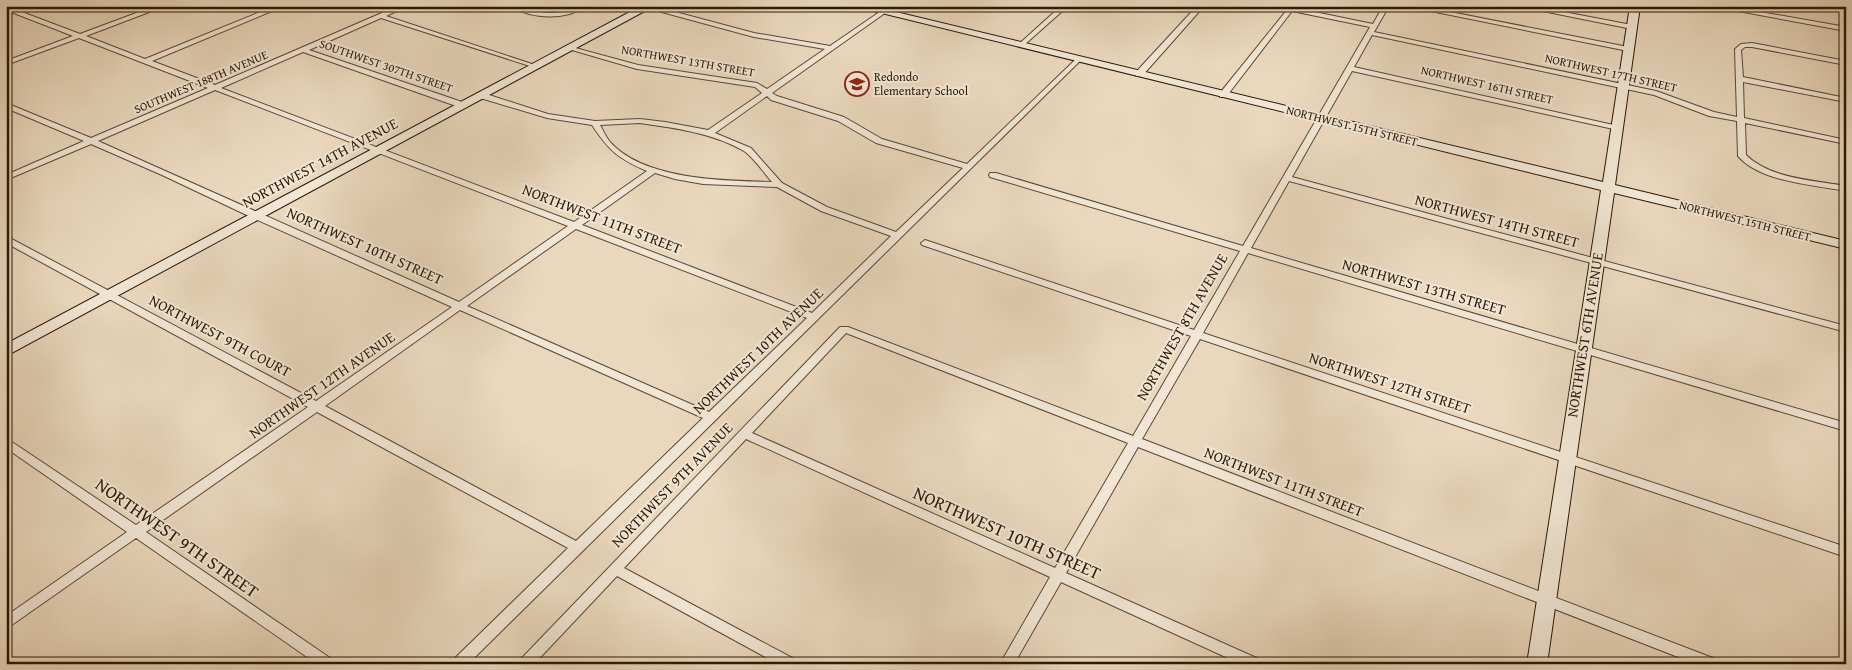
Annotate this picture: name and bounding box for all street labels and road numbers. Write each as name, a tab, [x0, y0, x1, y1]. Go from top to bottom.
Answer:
street label: SOUTHWEST 307TH STREET	[317, 35, 455, 96]
street label: NORTHWEST 13TH STREET	[620, 40, 756, 81]
street label: SOUTHWEST 188TH AVENUE	[131, 46, 270, 117]
street label: NORTHWEST 17TH STREET	[1543, 49, 1679, 96]
street label: NORTHWEST 16TH STREET	[1419, 61, 1555, 108]
street label: NORTHWEST 15TH STREET	[1284, 101, 1420, 150]
street label: NORTHWEST 14TH AVENUE	[238, 112, 402, 213]
street label: NORTHWEST 11TH STREET	[519, 178, 685, 259]
street label: NORTHWEST 14TH STREET	[1413, 188, 1582, 253]
street label: NORTHWEST 15TH STREET	[1677, 196, 1813, 245]
street label: NORTHWEST 10TH STREET	[284, 202, 447, 290]
street label: NORTHWEST 8TH AVENUE	[1131, 249, 1232, 404]
street label: NORTHWEST 6TH AVENUE	[1561, 251, 1608, 419]
street label: NORTHWEST 13TH STREET	[1340, 253, 1509, 320]
street label: NORTHWEST 10TH AVENUE	[688, 282, 828, 419]
street label: NORTHWEST 9TH COURT	[146, 289, 295, 382]
street label: NORTHWEST 12TH AVENUE	[245, 326, 399, 443]
street label: NORTHWEST 12TH STREET	[1307, 346, 1474, 419]
street label: NORTHWEST 9TH AVENUE	[606, 417, 737, 552]
street label: NORTHWEST 11TH STREET	[1201, 441, 1367, 522]
street label: NORTHWEST 9TH STREET	[90, 471, 265, 604]
street label: NORTHWEST 10TH STREET	[909, 479, 1105, 586]

